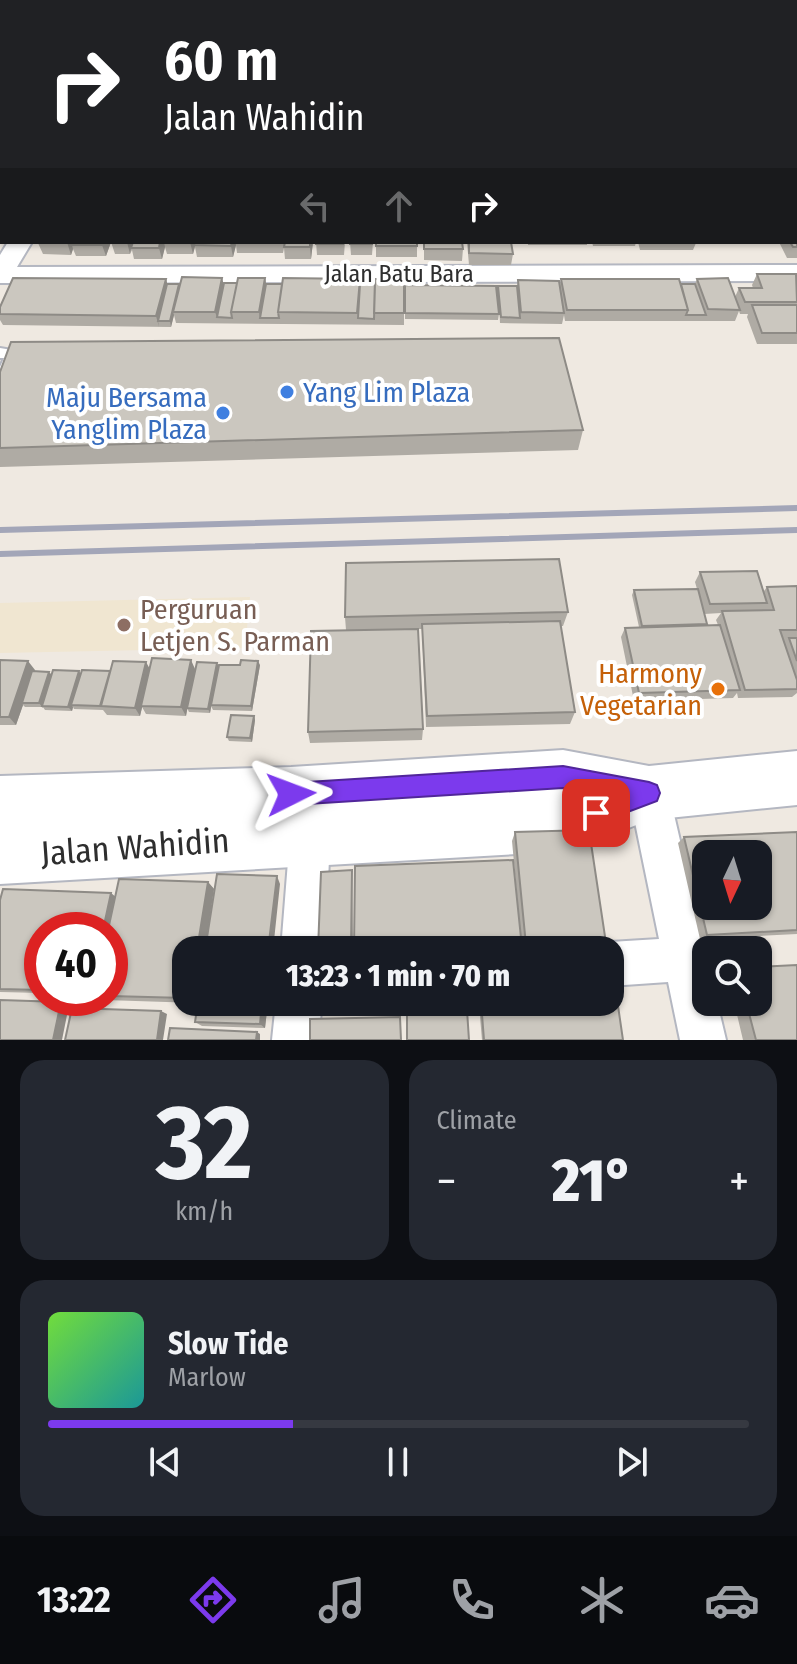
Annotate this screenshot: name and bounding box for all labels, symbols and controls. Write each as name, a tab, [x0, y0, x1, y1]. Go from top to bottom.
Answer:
text: 60 m	[164, 28, 278, 95]
icon: right	[32, 32, 136, 136]
text: Jalan Wahidin	[164, 96, 364, 140]
icon: left	[293, 184, 337, 228]
icon: ahead	[377, 184, 421, 228]
icon: right	[461, 184, 505, 228]
street label: Jalan Batu Bara	[324, 260, 474, 288]
place label: Yang Lim Plaza	[303, 376, 470, 409]
place label: Maju Bersama Yanglim Plaza	[46, 381, 207, 446]
marker: Yang Lim Plaza	[278, 383, 296, 401]
marker: Maju Bersama Yanglim Plaza	[214, 404, 232, 422]
place label: Perguruan Letjen S. Parman	[140, 593, 330, 658]
marker: Perguruan Letjen S. Parman	[115, 616, 133, 634]
place label: Harmony Vegetarian	[580, 657, 702, 722]
marker: Harmony Vegetarian	[709, 680, 727, 698]
position arrow	[249, 752, 333, 836]
pin	[562, 779, 630, 847]
icon: arrive	[574, 791, 618, 835]
street label: Jalan Wahidin	[39, 820, 231, 874]
north arrow	[692, 840, 772, 920]
map controls	[692, 840, 772, 1016]
speed limit sign: 40	[24, 912, 128, 1016]
button: search	[692, 936, 772, 1016]
text: 13:23 · 1 min · 70 m	[286, 958, 510, 994]
text: 32	[156, 1081, 253, 1206]
text: Climate	[437, 1105, 517, 1136]
text: 21°	[552, 1145, 633, 1217]
text: −	[437, 1155, 456, 1208]
text: +	[729, 1155, 749, 1208]
text: km/h	[175, 1196, 233, 1227]
text: Slow Tide	[168, 1326, 289, 1362]
text: Marlow	[168, 1362, 246, 1393]
icon: previous	[143, 1440, 187, 1484]
icon: pause	[376, 1440, 420, 1484]
icon: next	[610, 1440, 654, 1484]
icon: directions	[185, 1572, 241, 1628]
icon: music	[314, 1572, 370, 1628]
icon: phone	[444, 1572, 500, 1628]
icon: climate	[574, 1572, 630, 1628]
icon: car	[704, 1572, 760, 1628]
text: 13:22	[37, 1578, 111, 1622]

